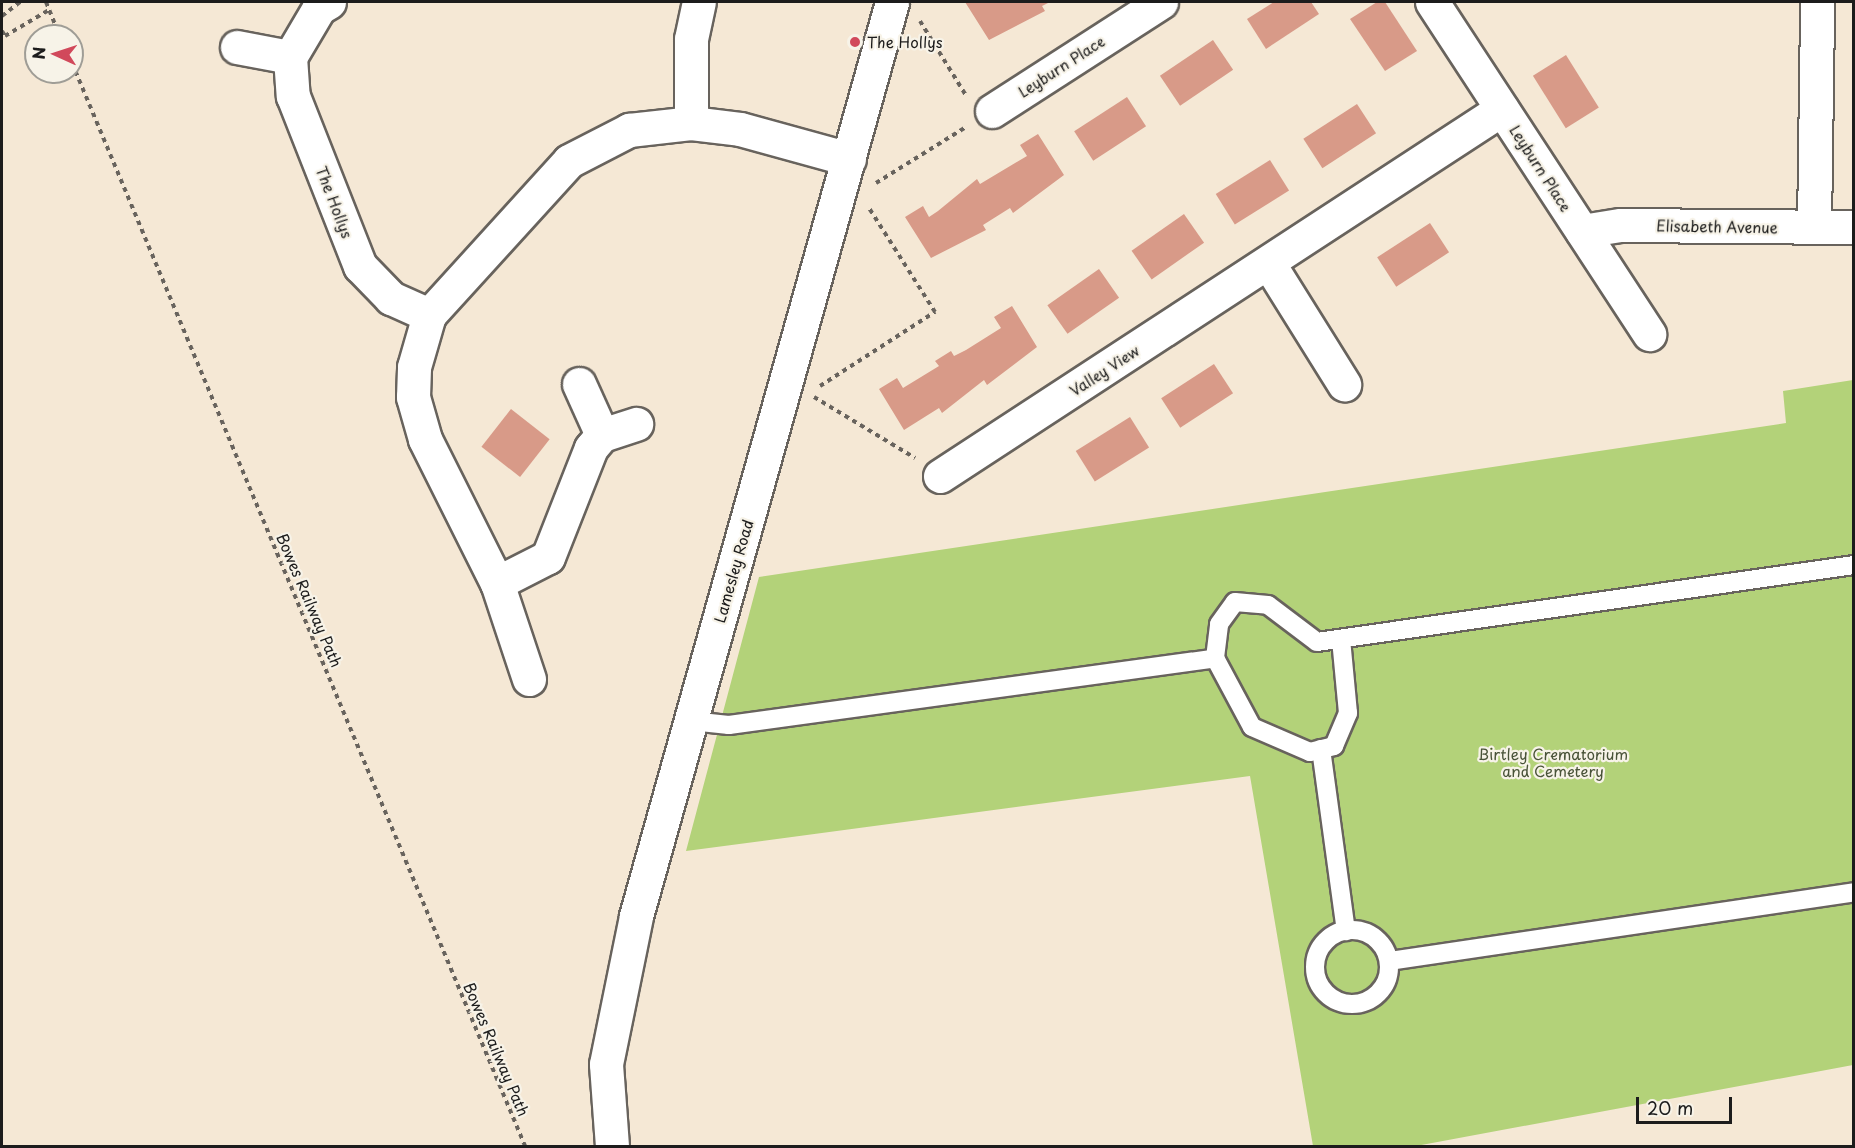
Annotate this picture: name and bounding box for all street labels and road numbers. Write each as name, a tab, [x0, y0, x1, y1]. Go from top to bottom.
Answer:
street label: Leyburn Place	[1014, 31, 1108, 101]
street label: Leyburn Place	[1506, 121, 1576, 215]
street label: The Hollys	[313, 163, 357, 241]
street label: Elisabeth Avenue	[1656, 216, 1778, 236]
street label: Valley View	[1065, 340, 1143, 400]
street label: Lamesley Road	[709, 517, 757, 625]
street label: Bowes Railway Path	[274, 530, 346, 670]
street label: Bowes Railway Path	[461, 979, 533, 1119]

